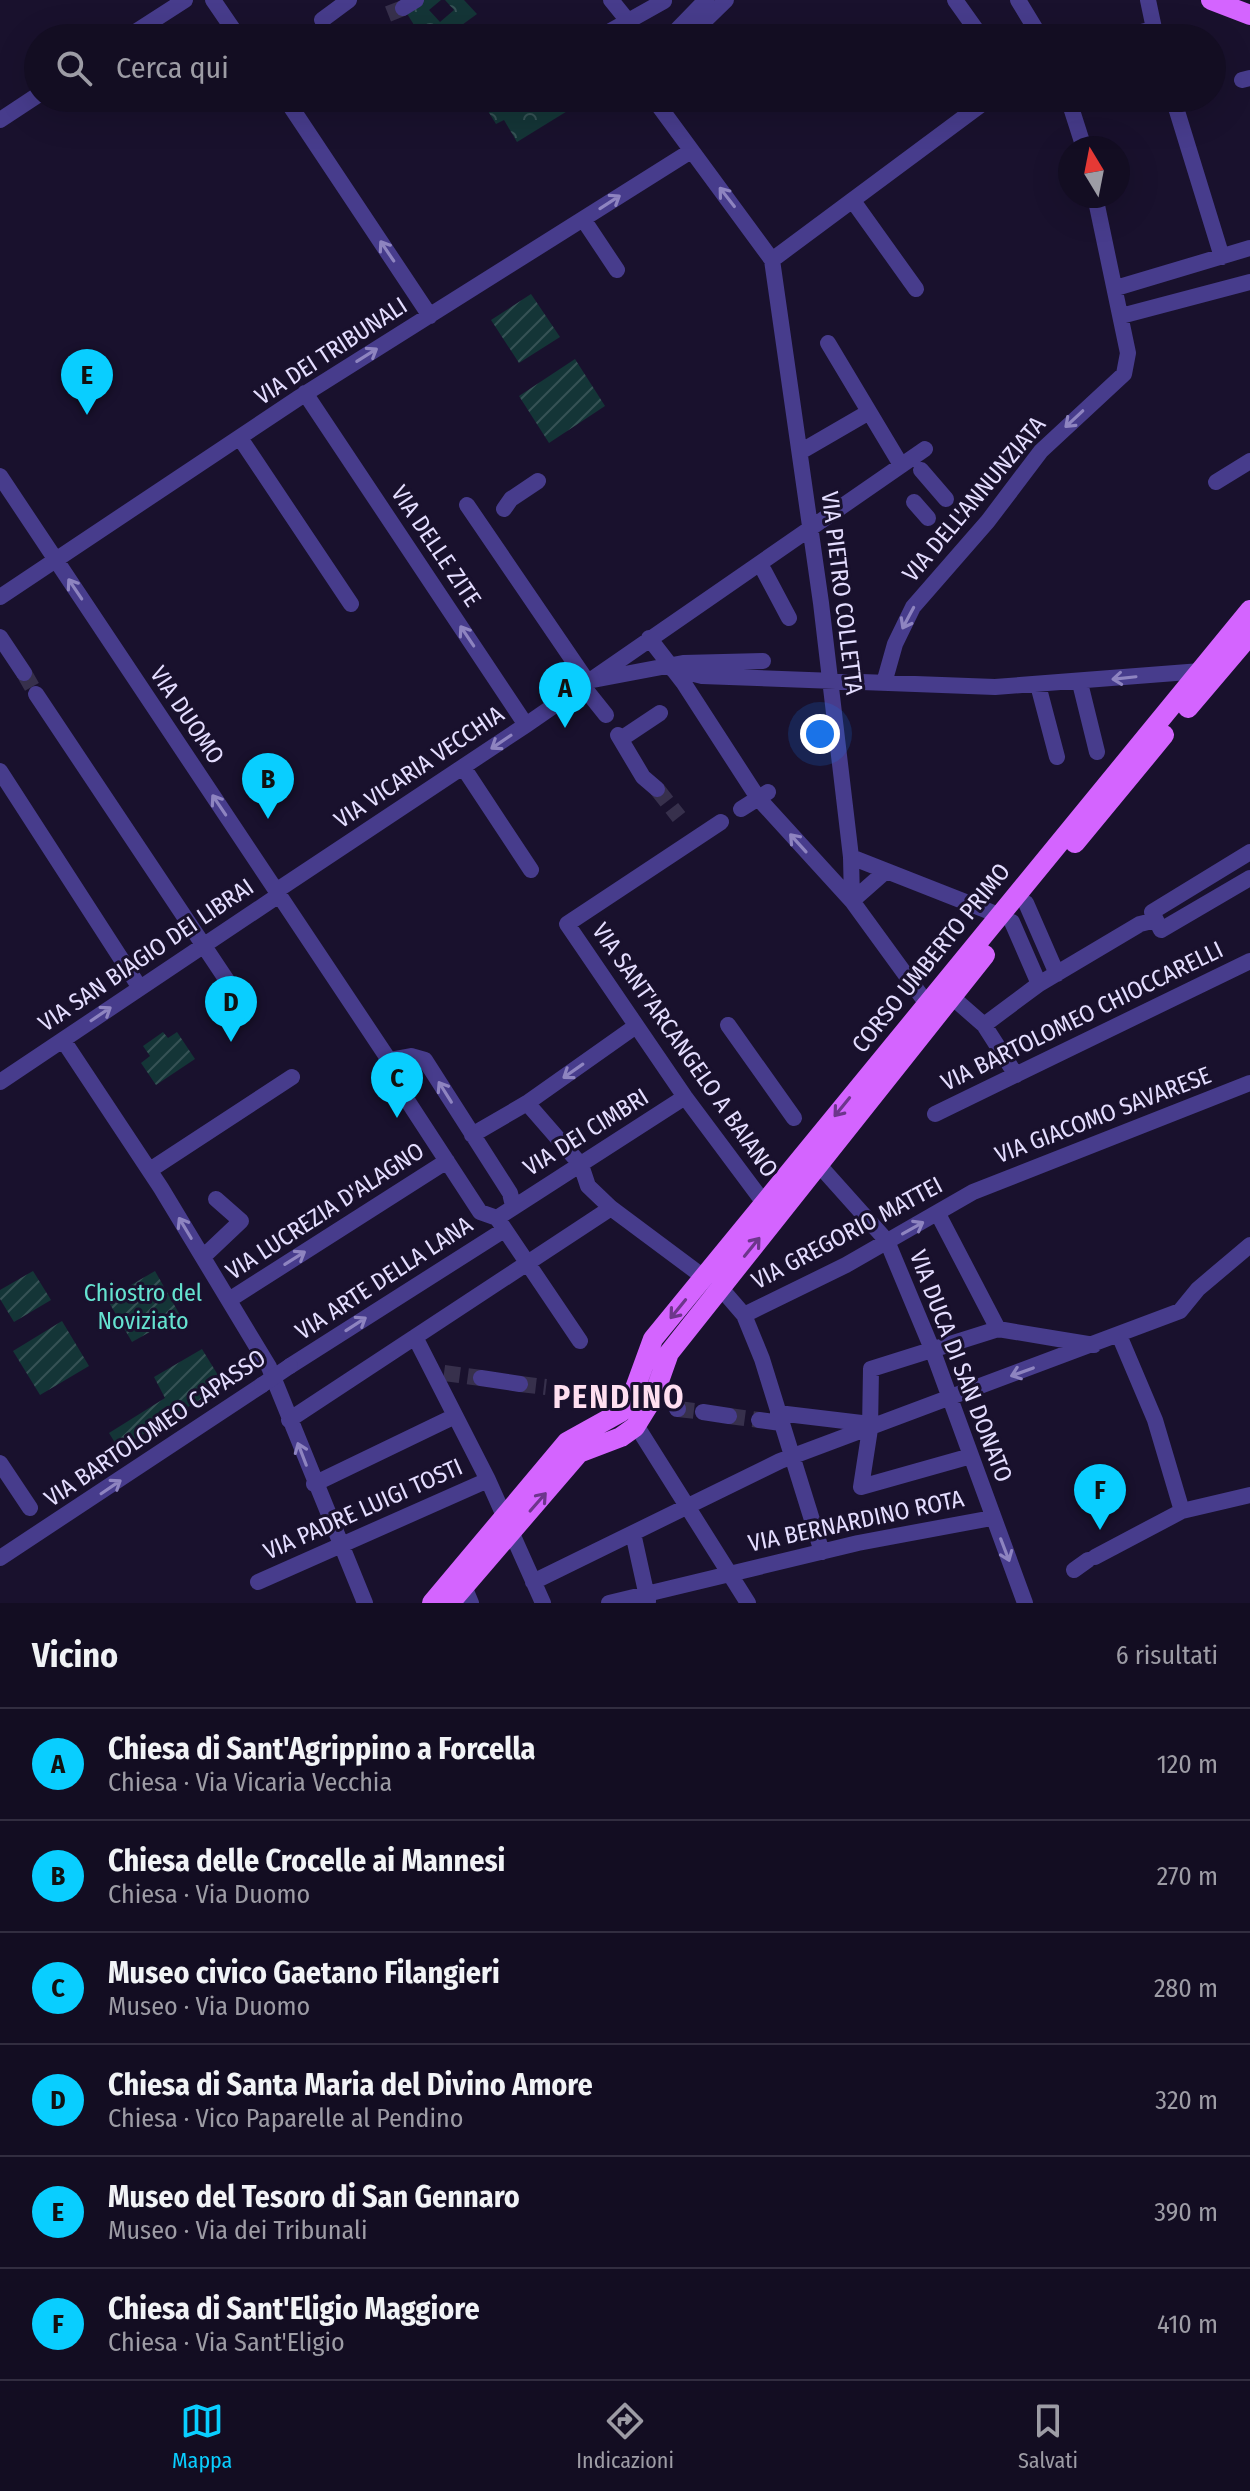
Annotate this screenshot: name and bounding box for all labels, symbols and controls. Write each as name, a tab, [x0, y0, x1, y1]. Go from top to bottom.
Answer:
search box	[24, 24, 1226, 112]
icon: search	[52, 46, 96, 90]
text: Cerca qui	[116, 50, 229, 86]
north arrow	[1058, 136, 1130, 208]
one-way arrow	[718, 187, 735, 208]
one-way arrow	[599, 194, 621, 211]
one-way arrow	[378, 240, 395, 262]
street label: VIA DEI TRIBUNALI	[250, 291, 412, 411]
one-way arrow	[355, 347, 378, 363]
pin: E	[61, 349, 113, 415]
street label: VIA DELL'ANNUNZIATA	[897, 410, 1051, 587]
one-way arrow	[1065, 410, 1085, 428]
street label: VIA DELLE ZITE	[385, 480, 487, 612]
street label: VIA PIETRO COLLETTA	[816, 490, 868, 697]
one-way arrow	[66, 578, 82, 601]
one-way arrow	[899, 606, 915, 629]
one-way arrow	[459, 626, 475, 648]
street label: VIA DUOMO	[144, 661, 230, 769]
pin: A	[539, 662, 591, 728]
one-way arrow	[1111, 671, 1138, 686]
street label: VIA VICARIA VECCHIA	[329, 700, 509, 834]
your location	[800, 714, 840, 754]
one-way arrow	[490, 734, 512, 750]
pin: B	[242, 753, 294, 819]
one-way arrow	[211, 795, 227, 817]
one-way arrow	[790, 834, 808, 854]
street label: CORSO UMBERTO PRIMO	[846, 858, 1016, 1058]
street label: VIA SAN BIAGIO DEI LIBRAI	[33, 872, 259, 1038]
street label: VIA SANT'ARCANGELO A BAIANO	[586, 918, 784, 1182]
street label: VIA BARTOLOMEO CHIOCCARELLI	[937, 935, 1227, 1097]
pin: D	[205, 976, 257, 1042]
one-way arrow	[89, 1006, 112, 1022]
pin: C	[371, 1052, 423, 1118]
street label: VIA GIACOMO SAVARESE	[991, 1061, 1215, 1169]
one-way arrow	[562, 1063, 584, 1079]
one-way arrow	[436, 1081, 452, 1104]
street label: VIA DEI CIMBRI	[518, 1083, 654, 1181]
one-way arrow	[833, 1096, 851, 1117]
street label: VIA LUCREZIA D'ALAGNO	[221, 1137, 429, 1285]
street label: VIA GREGORIO MATTEI	[747, 1171, 947, 1295]
street label: VIA ARTE DELLA LANA	[290, 1210, 478, 1346]
one-way arrow	[177, 1217, 193, 1240]
one-way arrow	[900, 1219, 924, 1235]
one-way arrow	[743, 1237, 761, 1258]
street label: VIA DUCA DI SAN DONATO	[904, 1246, 1018, 1486]
one-way arrow	[283, 1250, 306, 1266]
park label: Chiostro del Noviziato	[84, 1279, 202, 1335]
one-way arrow	[669, 1298, 687, 1319]
one-way arrow	[344, 1316, 367, 1332]
street label: VIA BARTOLOMEO CAPASSO	[39, 1344, 271, 1512]
one-way arrow	[1009, 1365, 1034, 1380]
district label: PENDINO	[553, 1378, 685, 1416]
one-way arrow	[294, 1442, 308, 1467]
street label: VIA PADRE LUIGI TOSTI	[259, 1453, 467, 1565]
pin: F	[1074, 1464, 1126, 1530]
one-way arrow	[100, 1478, 122, 1495]
street label: VIA BERNARDINO ROTA	[746, 1484, 967, 1558]
one-way arrow	[529, 1492, 547, 1512]
one-way arrow	[999, 1537, 1013, 1562]
text: Vicino	[32, 1635, 118, 1676]
text: 6 risultati	[1116, 1640, 1218, 1671]
text: Chiesa di Sant'Agrippino a Forcella	[108, 1731, 535, 1767]
text: A	[51, 1749, 65, 1780]
text: 120 m	[1157, 1749, 1218, 1780]
text: Chiesa · Via Vicaria Vecchia	[108, 1767, 392, 1798]
text: Chiesa delle Crocelle ai Mannesi	[108, 1843, 505, 1879]
text: B	[51, 1861, 65, 1892]
text: 270 m	[1157, 1861, 1218, 1892]
text: Chiesa · Via Duomo	[108, 1879, 310, 1910]
text: Museo civico Gaetano Filangieri	[108, 1955, 500, 1991]
text: C	[51, 1973, 65, 2004]
text: 280 m	[1154, 1973, 1218, 2004]
text: Museo · Via Duomo	[108, 1991, 310, 2022]
text: Chiesa di Santa Maria del Divino Amore	[108, 2067, 593, 2103]
text: D	[50, 2085, 66, 2116]
text: 320 m	[1155, 2085, 1218, 2116]
text: Chiesa · Vico Paparelle al Pendino	[108, 2103, 463, 2134]
text: Museo del Tesoro di San Gennaro	[108, 2179, 520, 2215]
text: E	[52, 2197, 64, 2228]
text: 390 m	[1154, 2197, 1218, 2228]
text: Museo · Via dei Tribunali	[108, 2215, 367, 2246]
text: Chiesa di Sant'Eligio Maggiore	[108, 2291, 480, 2327]
text: F	[52, 2309, 64, 2340]
text: 410 m	[1157, 2309, 1218, 2340]
text: Chiesa · Via Sant'Eligio	[108, 2327, 345, 2358]
tab: Mappa	[172, 2399, 232, 2474]
tab: Indicazioni	[576, 2399, 674, 2474]
tab: Salvati	[1018, 2399, 1078, 2474]

